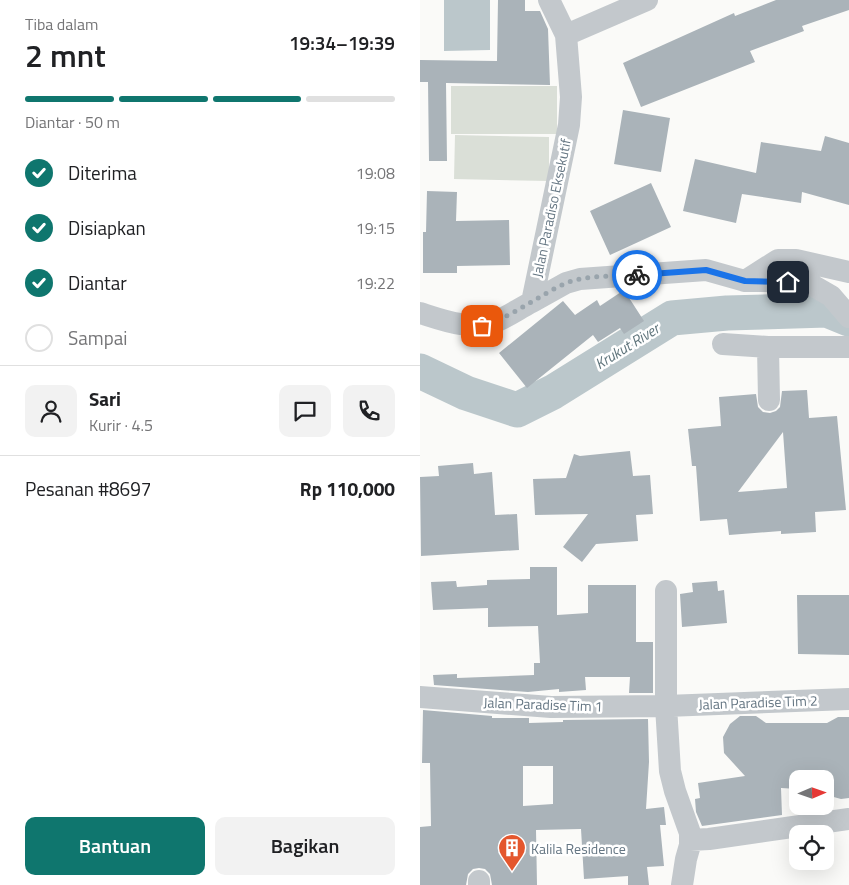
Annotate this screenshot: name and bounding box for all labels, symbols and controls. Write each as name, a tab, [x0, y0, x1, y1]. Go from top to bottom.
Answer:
text: Tiba dalam	[25, 12, 98, 36]
text: 19:34–19:39	[289, 28, 395, 57]
text: 2 mnt	[25, 31, 106, 79]
text: Diantar · 50 m	[25, 110, 120, 134]
street label: Jalan Paradiso Eksekutif	[526, 136, 576, 279]
text: Diterima	[68, 158, 137, 187]
icon: check	[25, 159, 53, 187]
text: 19:08	[356, 161, 395, 185]
text: Disiapkan	[68, 213, 146, 242]
icon: check	[25, 214, 53, 242]
text: 19:15	[356, 216, 395, 240]
courier	[612, 250, 662, 300]
icon: bike	[623, 261, 651, 289]
pin	[767, 261, 809, 303]
text: Diantar	[68, 268, 127, 297]
icon: home	[774, 268, 802, 296]
icon: check	[25, 269, 53, 297]
text: 19:22	[356, 271, 395, 295]
pin	[461, 305, 503, 347]
icon: bag	[468, 312, 496, 340]
water label: Krukut River	[590, 316, 666, 375]
text: Sampai	[68, 323, 127, 352]
text: Sari	[89, 384, 121, 413]
button: person	[25, 385, 77, 437]
button: chat	[279, 385, 331, 437]
button: phone	[343, 385, 395, 437]
text: Kurir · 4.5	[89, 413, 153, 437]
text: Pesanan #8697	[25, 474, 151, 503]
text: Rp 110,000	[300, 474, 395, 503]
street label: Jalan Paradise Tim 2	[698, 689, 818, 715]
street label: Jalan Paradise Tim 1	[483, 691, 603, 717]
north arrow	[789, 770, 834, 815]
map controls	[789, 770, 834, 870]
button: Bantuan	[25, 817, 205, 875]
button: Bagikan	[215, 817, 395, 875]
button: locate	[789, 825, 834, 870]
building icon: Kalila Residence	[497, 833, 527, 872]
place label: Kalila Residence	[531, 838, 626, 859]

